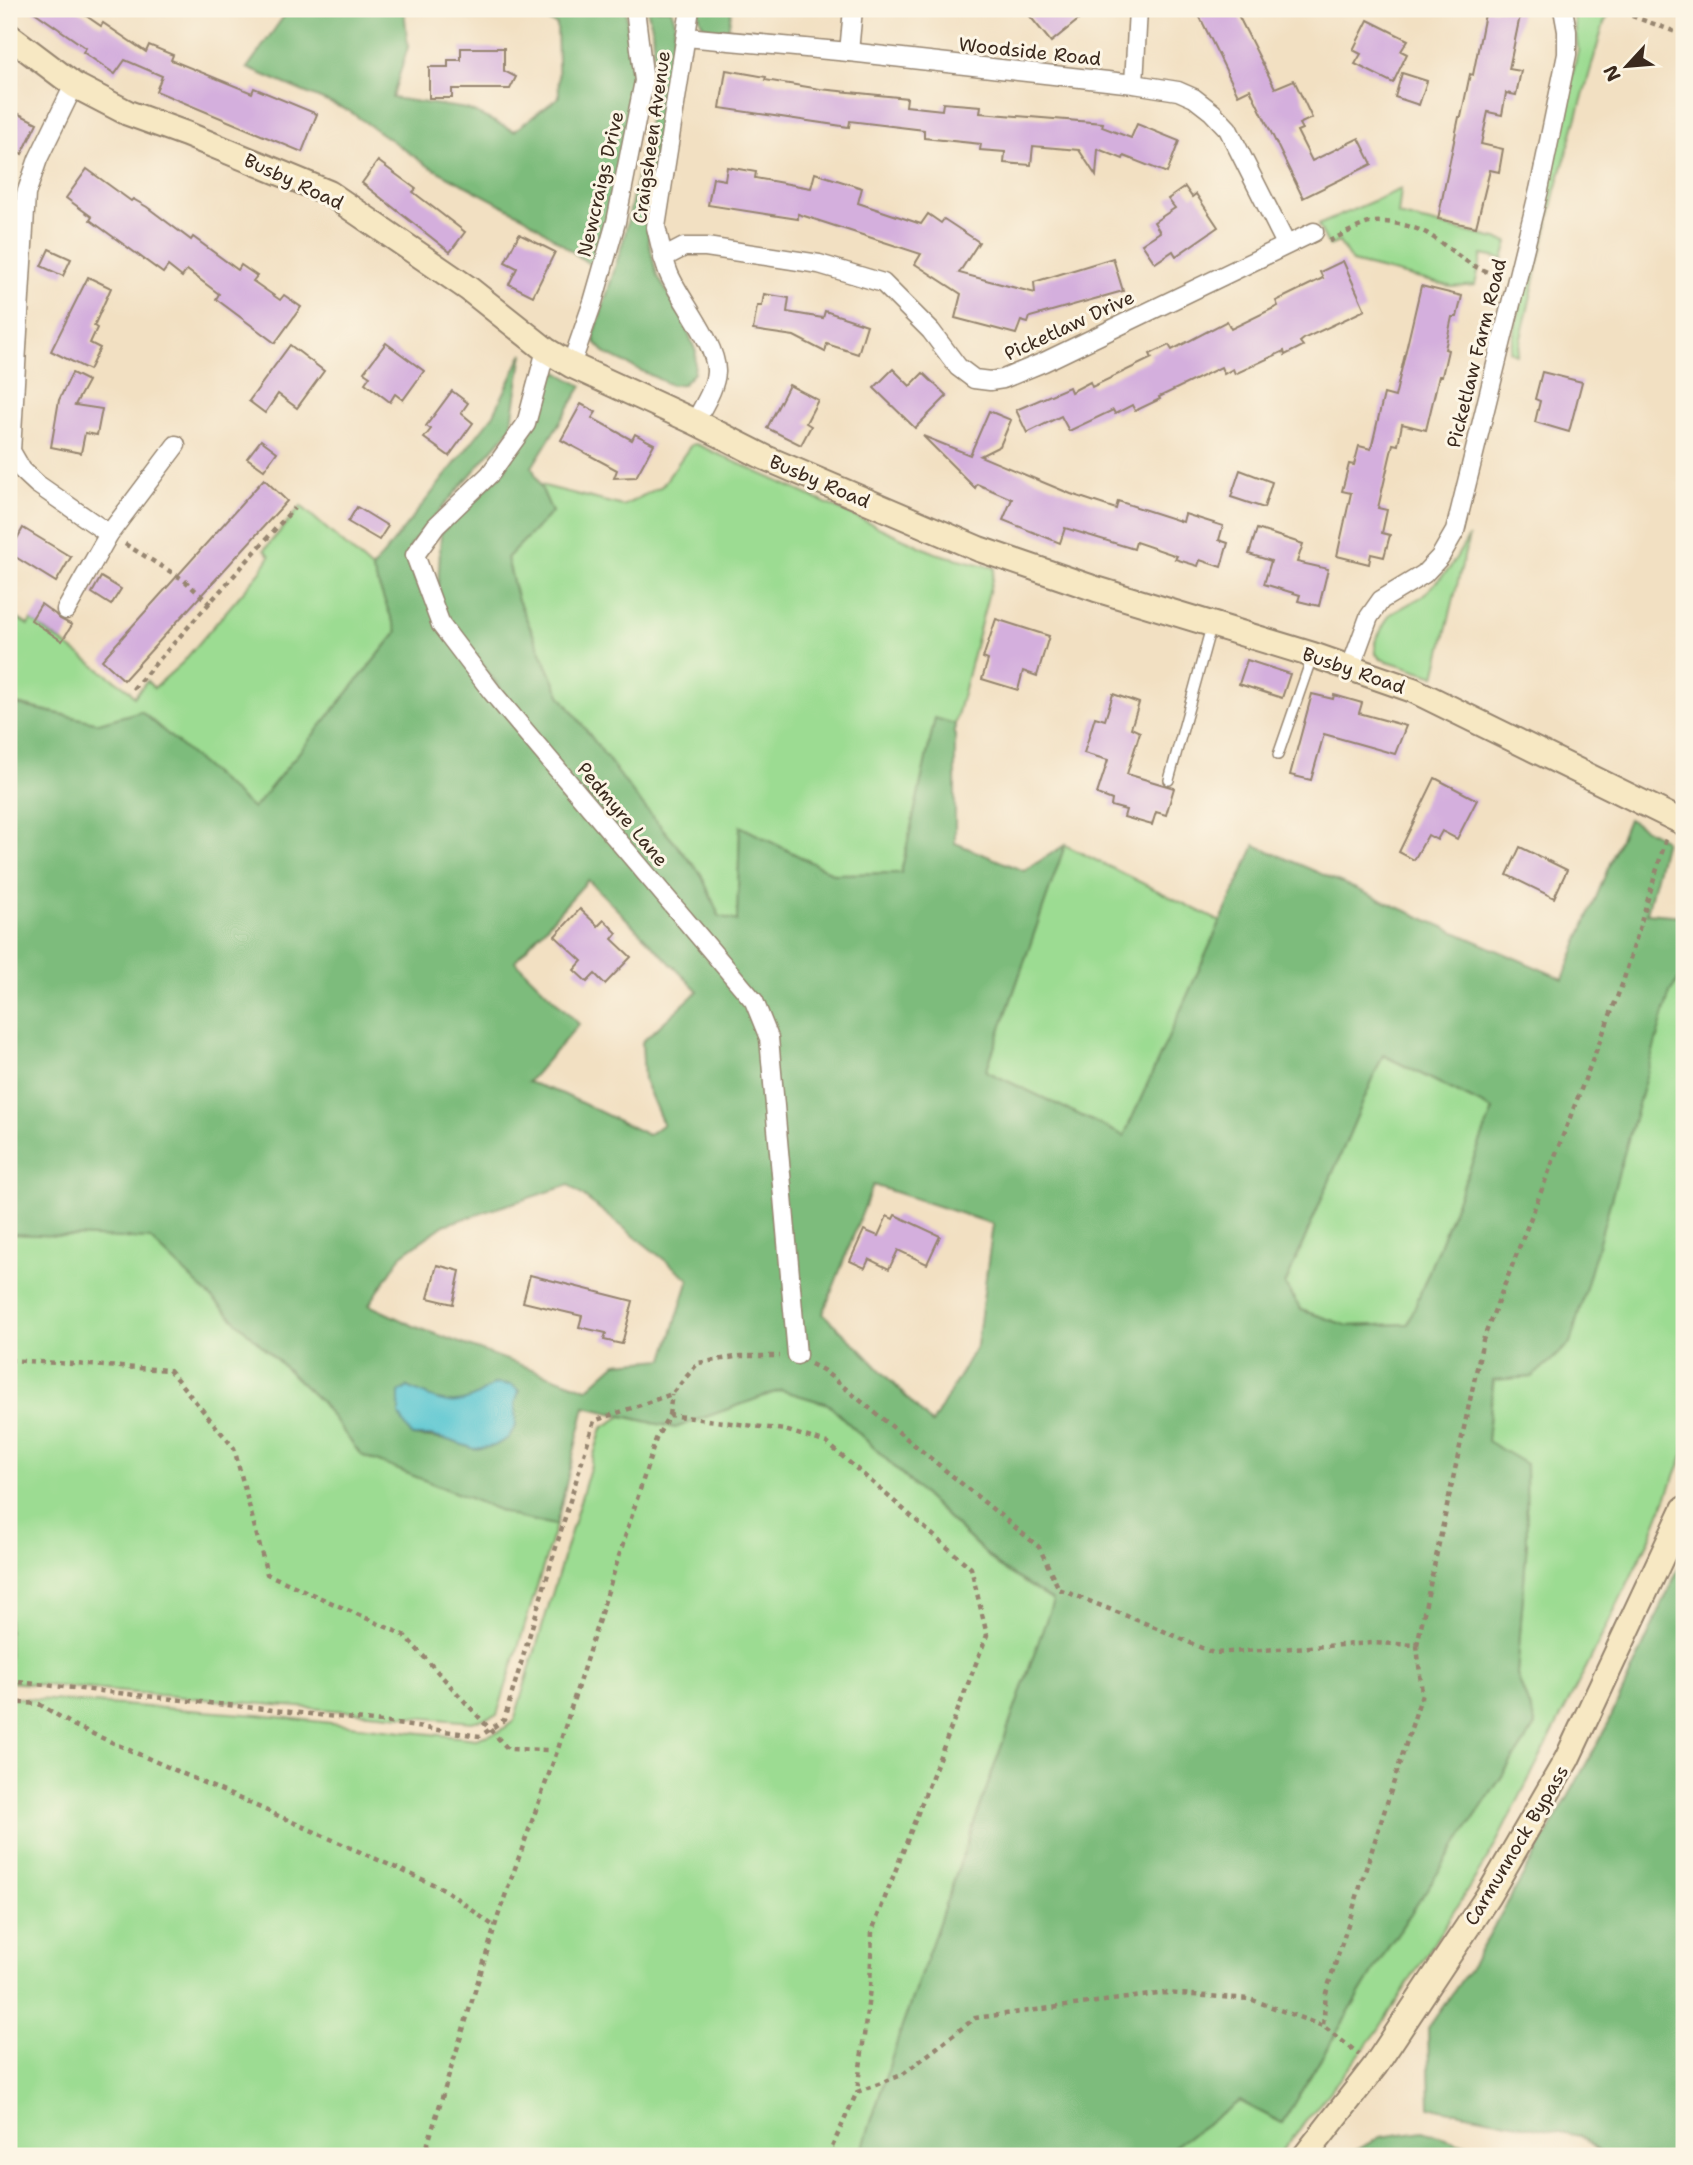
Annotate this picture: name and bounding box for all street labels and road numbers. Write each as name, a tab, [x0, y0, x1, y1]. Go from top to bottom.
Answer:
street label: Woodside Road	[957, 32, 1103, 71]
street label: Craigsheen Avenue	[627, 49, 676, 225]
street label: Newcraigs Drive	[572, 109, 629, 259]
street label: Busby Road	[240, 147, 348, 215]
street label: Picketlaw Farm Road	[1441, 256, 1512, 450]
street label: Picketlaw Drive	[1000, 284, 1138, 367]
street label: Busby Road	[766, 449, 874, 514]
street label: Busby Road	[1299, 641, 1409, 700]
street label: Pedmyre Lane	[572, 757, 674, 872]
street label: Carmunnock Bypass	[1459, 1760, 1574, 1930]

